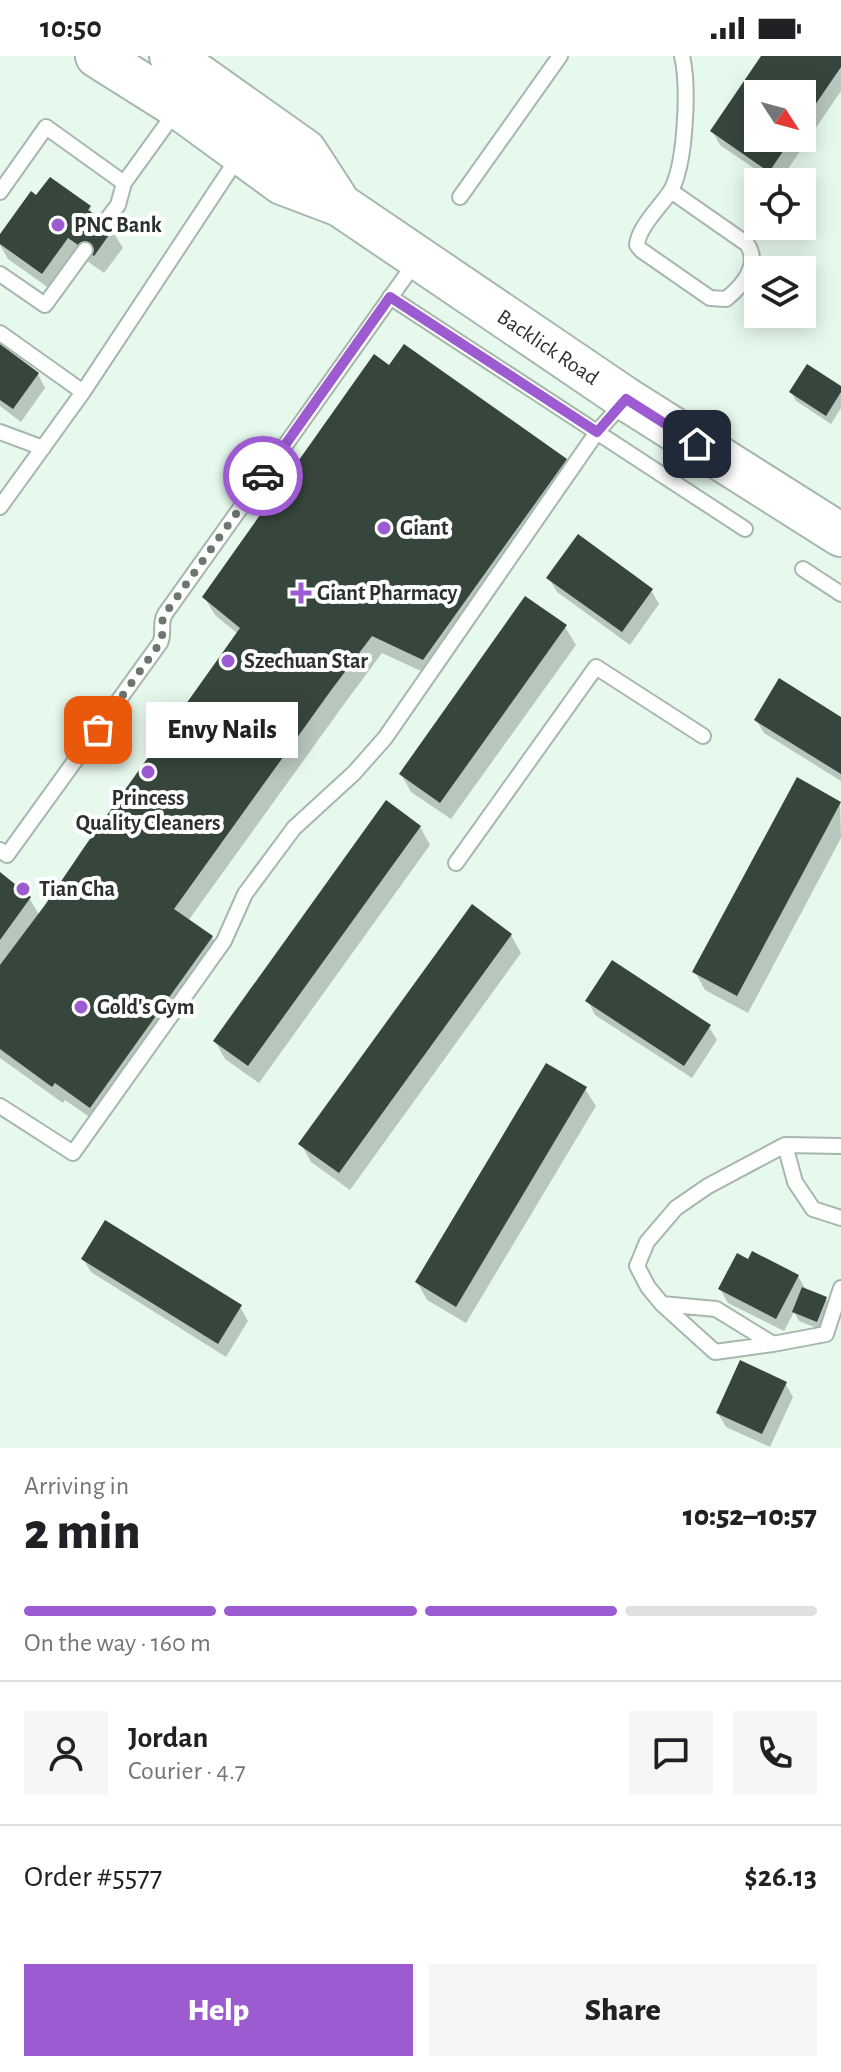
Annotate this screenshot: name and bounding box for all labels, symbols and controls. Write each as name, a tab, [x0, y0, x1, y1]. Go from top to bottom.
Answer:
text: 10:50	[40, 13, 102, 43]
north arrow	[744, 80, 816, 152]
map controls	[744, 80, 816, 328]
button: locate	[744, 168, 816, 240]
place label: PNC Bank	[74, 214, 162, 236]
marker: PNC Bank	[49, 216, 67, 234]
button: layers	[744, 256, 816, 328]
street label: Backlick Road	[493, 305, 603, 389]
pin	[663, 410, 731, 478]
icon: home	[675, 422, 719, 466]
courier	[223, 436, 303, 516]
icon: car	[241, 454, 285, 498]
place label: Giant	[400, 517, 449, 539]
marker: Giant	[375, 519, 393, 537]
place label: Giant Pharmacy	[317, 582, 458, 605]
marker: Giant Pharmacy	[292, 584, 310, 602]
place label: Szechuan Star	[244, 650, 368, 672]
marker: Szechuan Star	[219, 652, 237, 670]
pin	[64, 696, 132, 764]
callout: Envy Nails	[146, 702, 298, 758]
icon: bag	[76, 708, 120, 752]
text: Envy Nails	[167, 717, 277, 743]
marker: Princess Quality Cleaners	[139, 763, 157, 781]
place label: Princess Quality Cleaners	[76, 787, 220, 835]
place label: Tian Cha	[39, 878, 115, 900]
marker: Tian Cha	[14, 880, 32, 898]
place label: Gold's Gym	[97, 996, 194, 1019]
marker: Gold's Gym	[72, 998, 90, 1016]
text: Arriving in	[24, 1473, 129, 1499]
text: 10:52–10:57	[683, 1501, 817, 1531]
text: 2 min	[24, 1506, 140, 1558]
text: On the way · 160 m	[24, 1630, 211, 1656]
button: person	[24, 1711, 108, 1795]
button: chat	[629, 1711, 713, 1795]
button: phone	[733, 1711, 817, 1795]
text: Jordan	[128, 1723, 208, 1753]
text: Courier · 4.7	[128, 1758, 246, 1784]
text: Order #5577	[24, 1862, 162, 1892]
text: $26.13	[744, 1862, 817, 1892]
button: Help	[24, 1964, 413, 2056]
button: Share	[429, 1964, 817, 2056]

